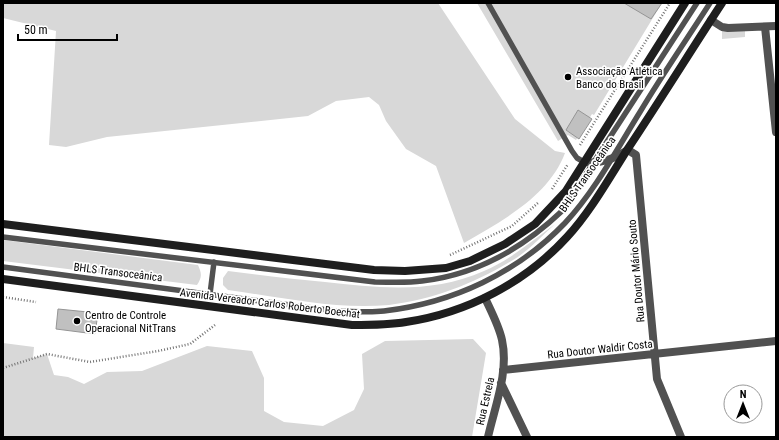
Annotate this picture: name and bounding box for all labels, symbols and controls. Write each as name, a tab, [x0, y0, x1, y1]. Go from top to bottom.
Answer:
scale bar	[18, 16, 117, 42]
text: 50 m	[24, 23, 48, 37]
place label: Associação Atlética Banco do Brasil	[576, 65, 663, 91]
marker: Associação Atlética Banco do Brasil	[563, 72, 573, 82]
street label: BHLS Transoceânica	[556, 134, 618, 215]
street label: Rua Doutor Mário Souto	[625, 218, 647, 323]
street label: BHLS Transoceânica	[73, 261, 163, 284]
street label: Avenida Vereador Carlos Roberto Boechat	[179, 286, 361, 321]
place label: Centro de Controle Operacional NitTrans	[85, 309, 176, 335]
marker: Centro de Controle Operacional NitTrans	[72, 316, 82, 326]
street label: Rua Doutor Waldir Costa	[547, 338, 653, 361]
street label: Rua Estrela	[474, 376, 497, 426]
north arrow	[723, 384, 763, 424]
text: N	[740, 388, 747, 401]

